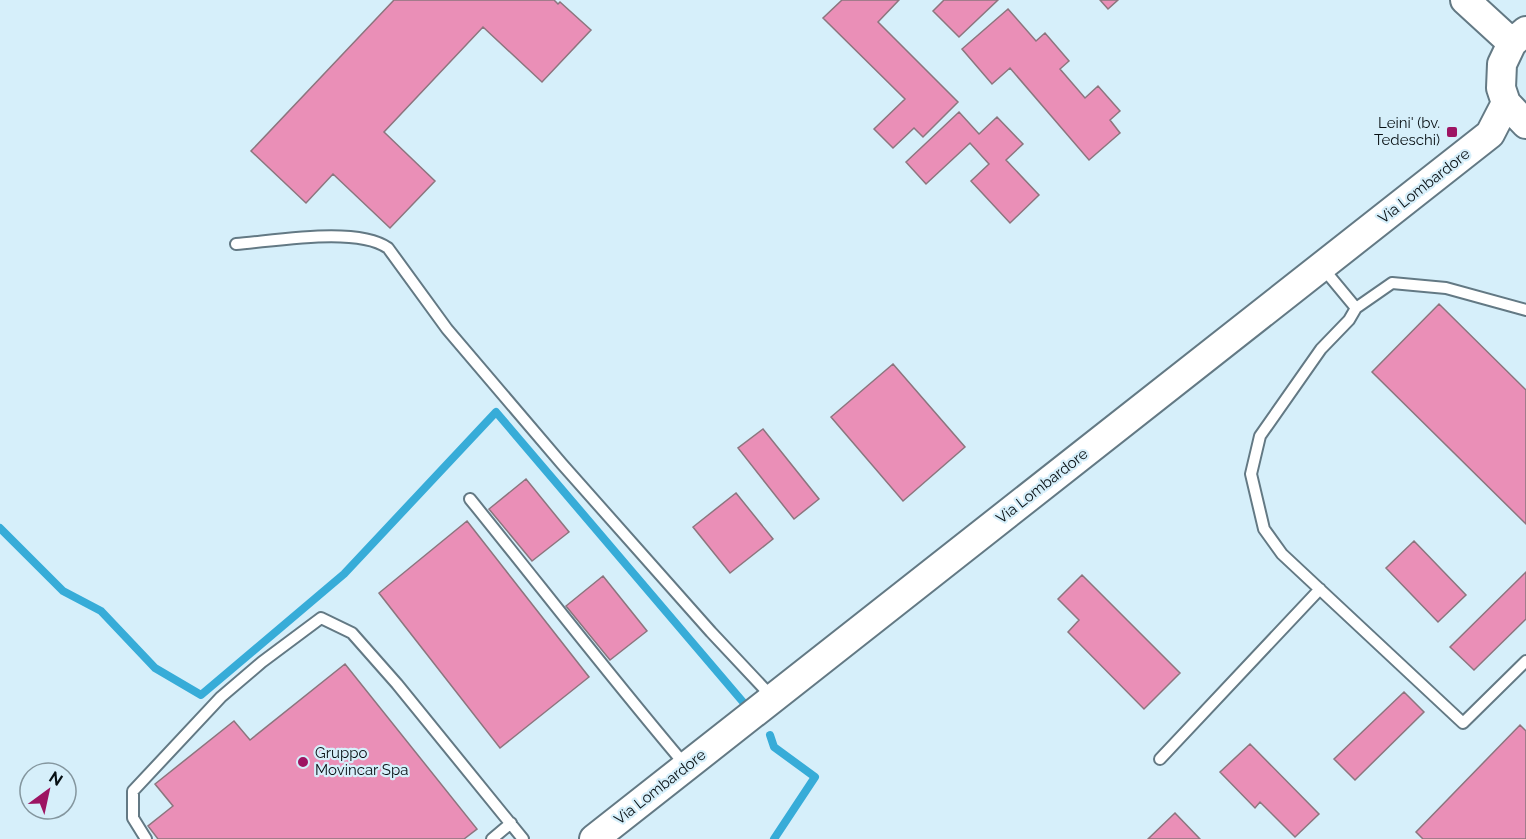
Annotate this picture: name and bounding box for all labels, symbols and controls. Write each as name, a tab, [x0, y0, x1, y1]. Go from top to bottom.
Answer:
place label: Leini' (bv. Tedeschi)	[1374, 114, 1440, 149]
marker: Leini' (bv. Tedeschi)	[1445, 125, 1459, 139]
street label: Via Lombardore	[1375, 145, 1474, 227]
street label: Via Lombardore	[993, 445, 1092, 527]
place label: Gruppo Movincar Spa	[315, 744, 408, 779]
street label: Via Lombardore	[611, 746, 710, 828]
marker: Gruppo Movincar Spa	[296, 755, 310, 769]
north arrow	[18, 761, 78, 821]
text: N	[46, 768, 66, 790]

